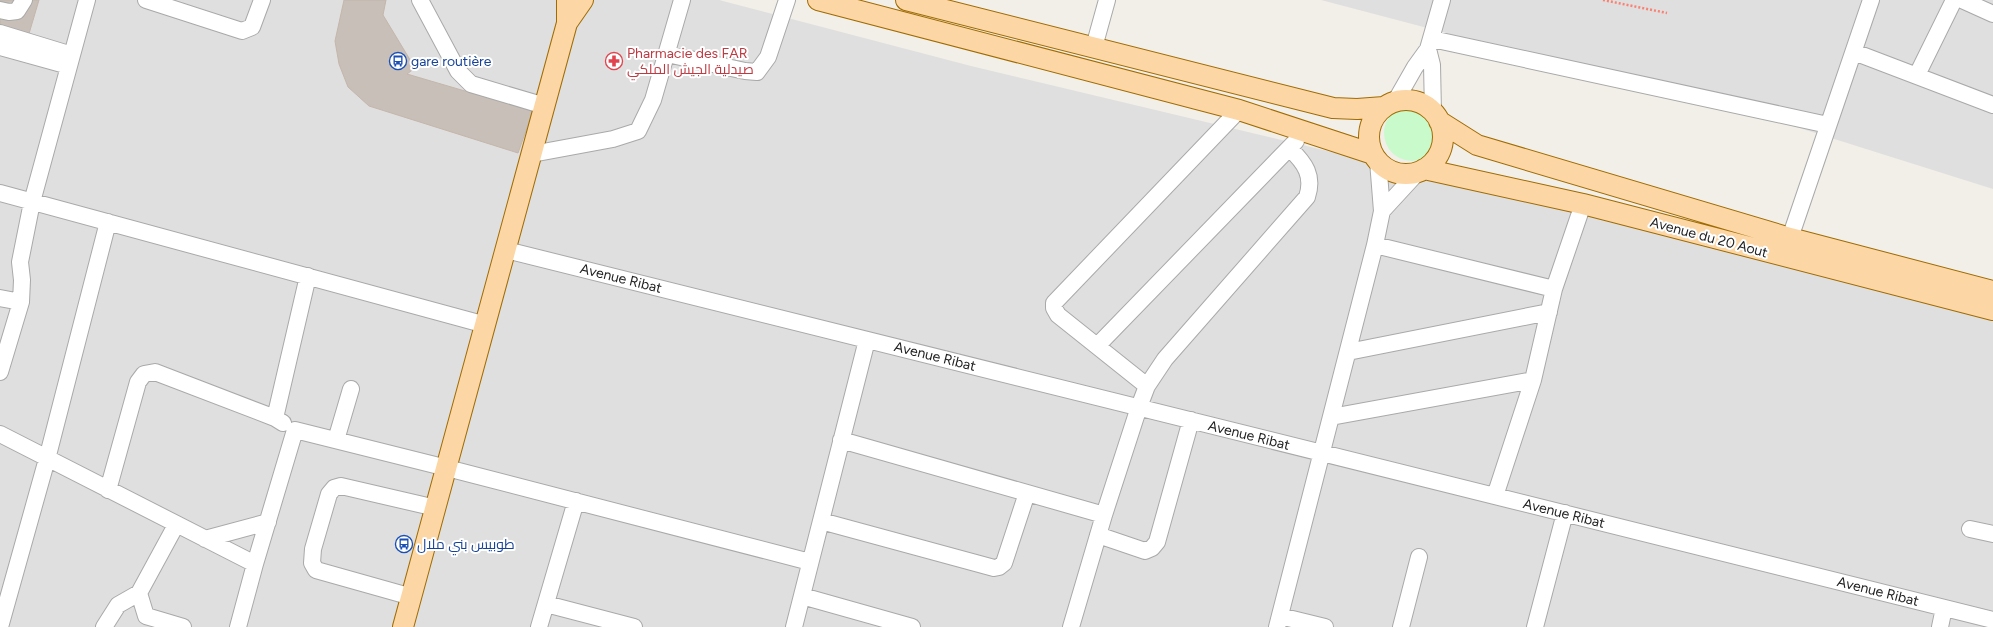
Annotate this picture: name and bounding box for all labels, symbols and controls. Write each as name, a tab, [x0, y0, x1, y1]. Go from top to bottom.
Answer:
place label: Pharmacie des FAR صيدلية الجيش الملكي	[627, 45, 754, 81]
bus stop icon: gare routière	[388, 51, 408, 71]
pharmacy icon: Pharmacie des FAR صيدلية الجيش الملكي	[604, 51, 624, 71]
place label: gare routière	[411, 53, 492, 70]
street label: Avenue du 20 Aout	[1648, 214, 1770, 261]
street label: Avenue Ribat	[578, 260, 663, 297]
street label: Avenue Ribat	[892, 338, 977, 375]
street label: Avenue Ribat	[1206, 417, 1291, 454]
street label: Avenue Ribat	[1521, 495, 1606, 532]
bus stop icon: طوبيس بني ملال	[394, 534, 414, 554]
place label: طوبيس بني ملال	[417, 536, 515, 556]
street label: Avenue Ribat	[1835, 573, 1920, 610]

